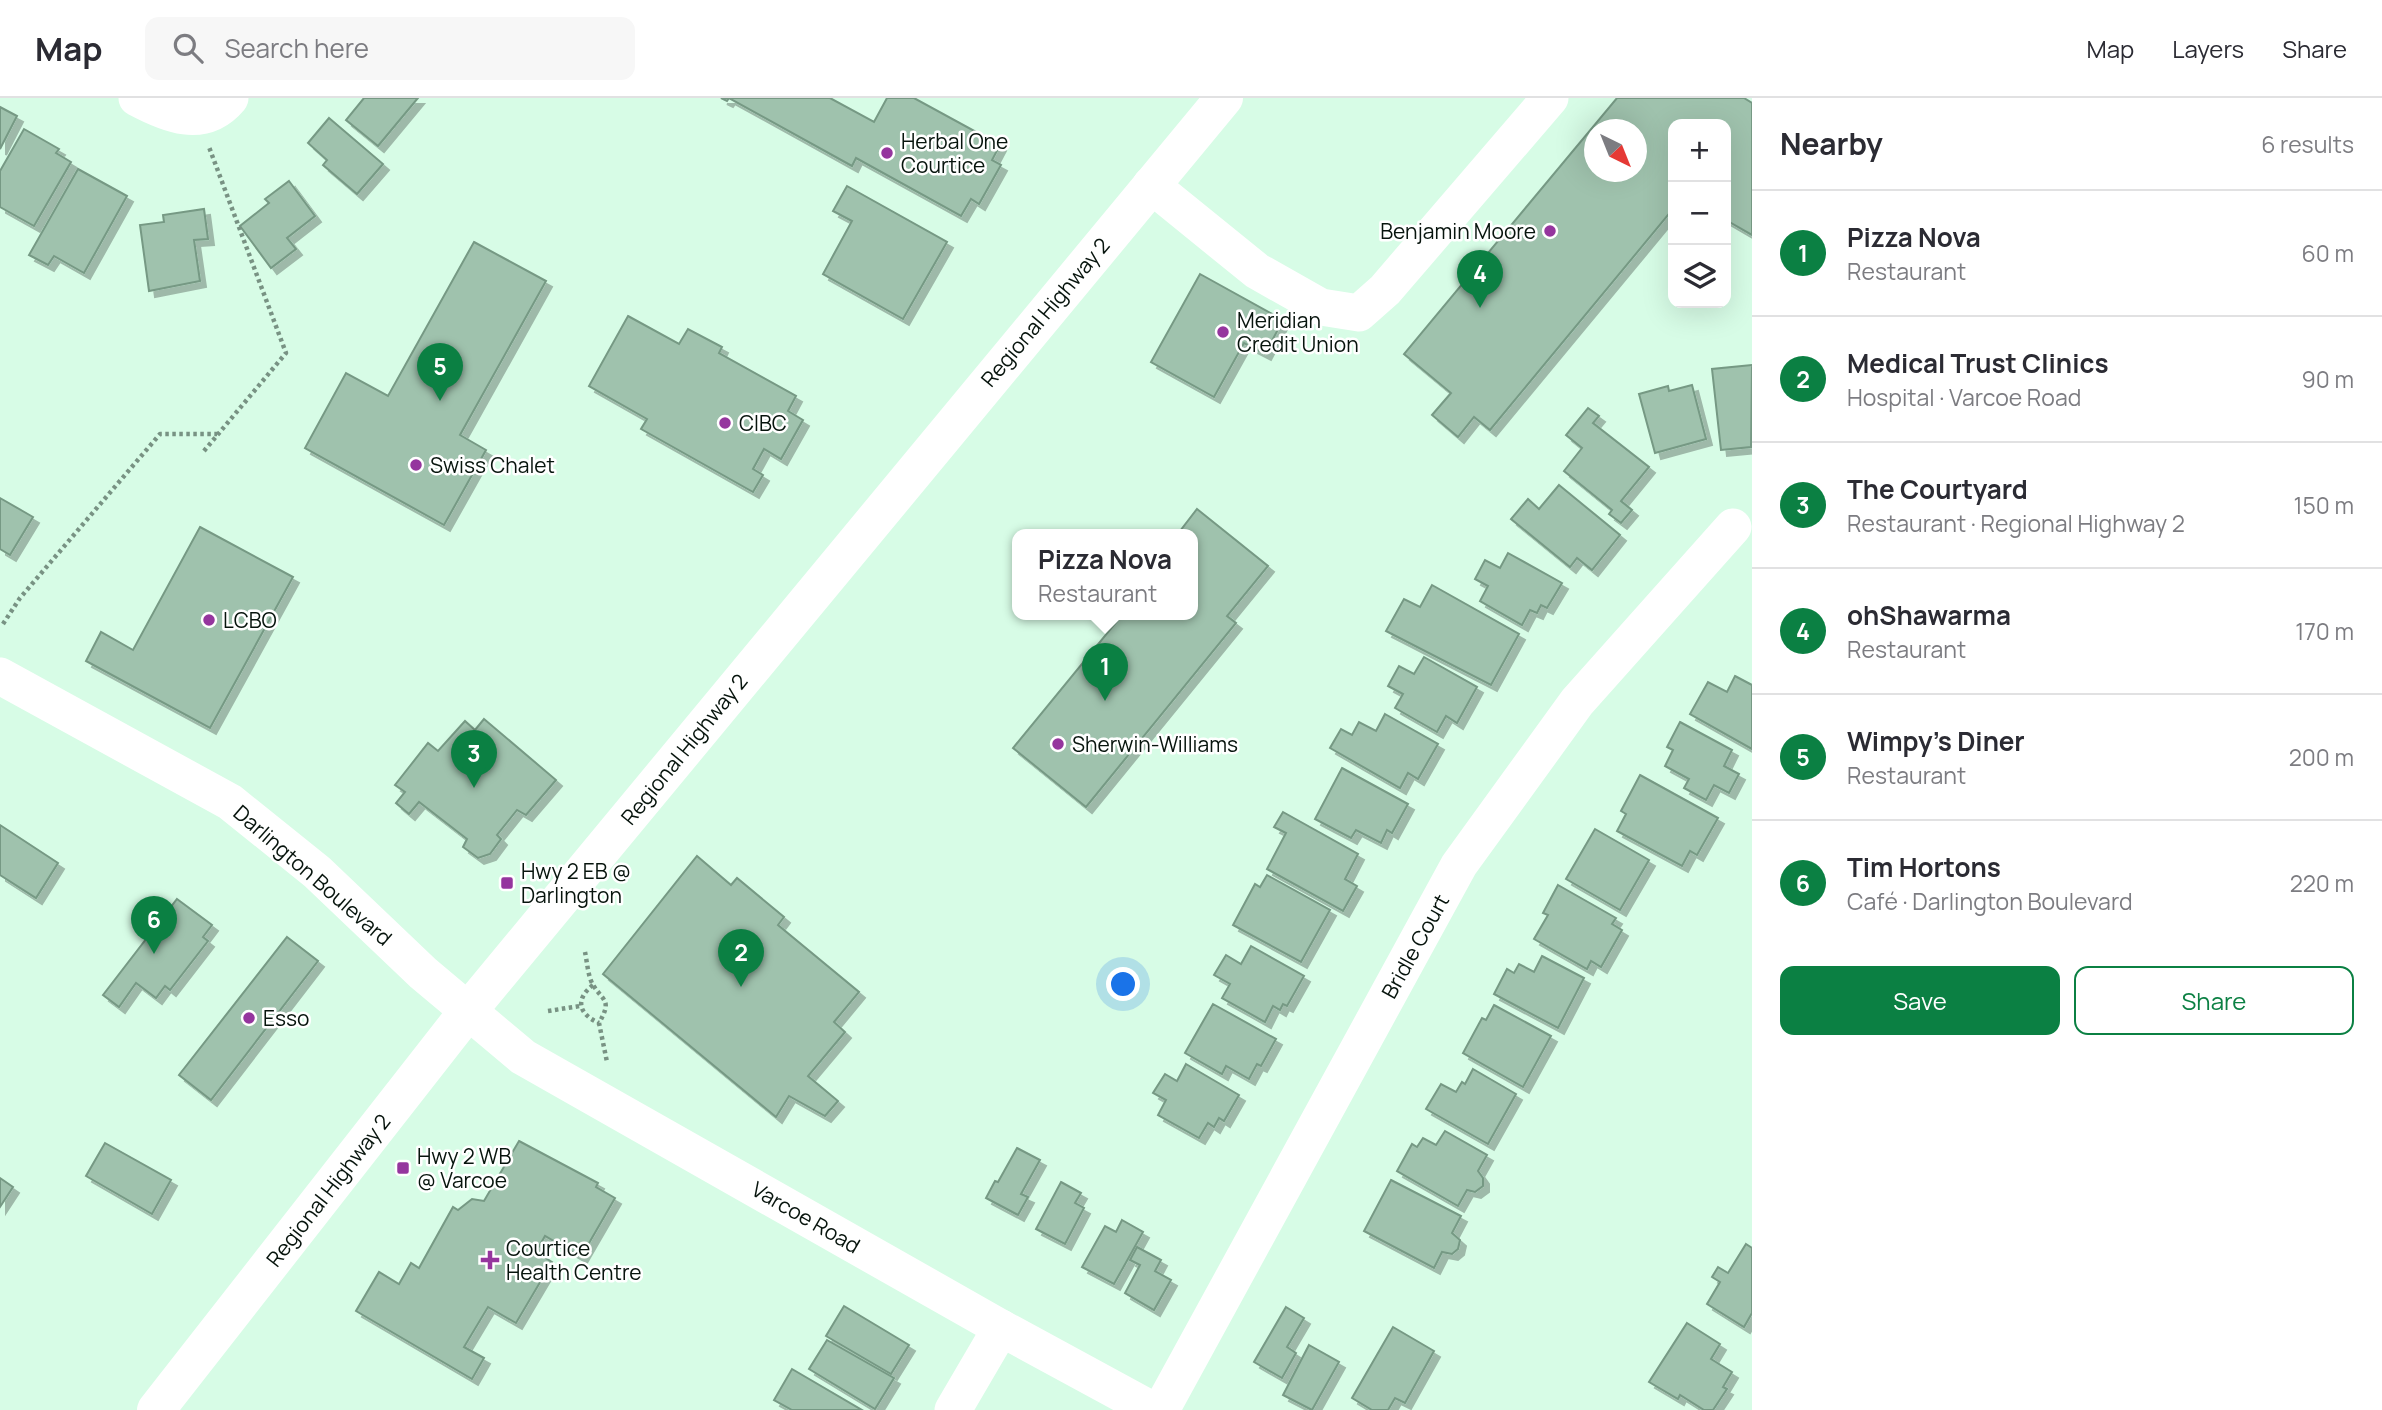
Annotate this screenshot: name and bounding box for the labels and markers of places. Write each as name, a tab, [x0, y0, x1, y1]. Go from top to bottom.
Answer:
place label: Herbal One Courtice	[901, 127, 1008, 179]
marker: Herbal One Courtice	[879, 145, 895, 161]
place label: Benjamin Moore	[1380, 217, 1536, 245]
marker: Benjamin Moore	[1542, 223, 1558, 239]
pin: 4	[1457, 250, 1503, 308]
place label: Meridian Credit Union	[1237, 306, 1359, 358]
marker: Meridian Credit Union	[1215, 324, 1231, 340]
pin: 5	[417, 343, 463, 401]
place label: CIBC	[739, 409, 787, 437]
marker: CIBC	[717, 415, 733, 431]
place label: Swiss Chalet	[430, 451, 555, 479]
marker: Swiss Chalet	[408, 457, 424, 473]
place label: LCBO	[223, 606, 277, 634]
marker: LCBO	[201, 612, 217, 628]
pin: 1	[1082, 643, 1128, 701]
pin: 3	[451, 730, 497, 788]
place label: Sherwin-Williams	[1072, 730, 1238, 758]
marker: Sherwin-Williams	[1050, 736, 1066, 752]
place label: Hwy 2 EB @ Darlington	[521, 857, 631, 909]
marker: Hwy 2 EB @ Darlington	[499, 875, 515, 891]
pin: 6	[131, 896, 177, 954]
pin: 2	[718, 929, 764, 987]
place label: Esso	[263, 1004, 309, 1032]
marker: Esso	[241, 1010, 257, 1026]
place label: Hwy 2 WB @ Varcoe	[417, 1142, 511, 1194]
marker: Hwy 2 WB @ Varcoe	[395, 1160, 411, 1176]
place label: Courtice Health Centre	[506, 1234, 642, 1286]
marker: Courtice Health Centre	[480, 1250, 500, 1270]

